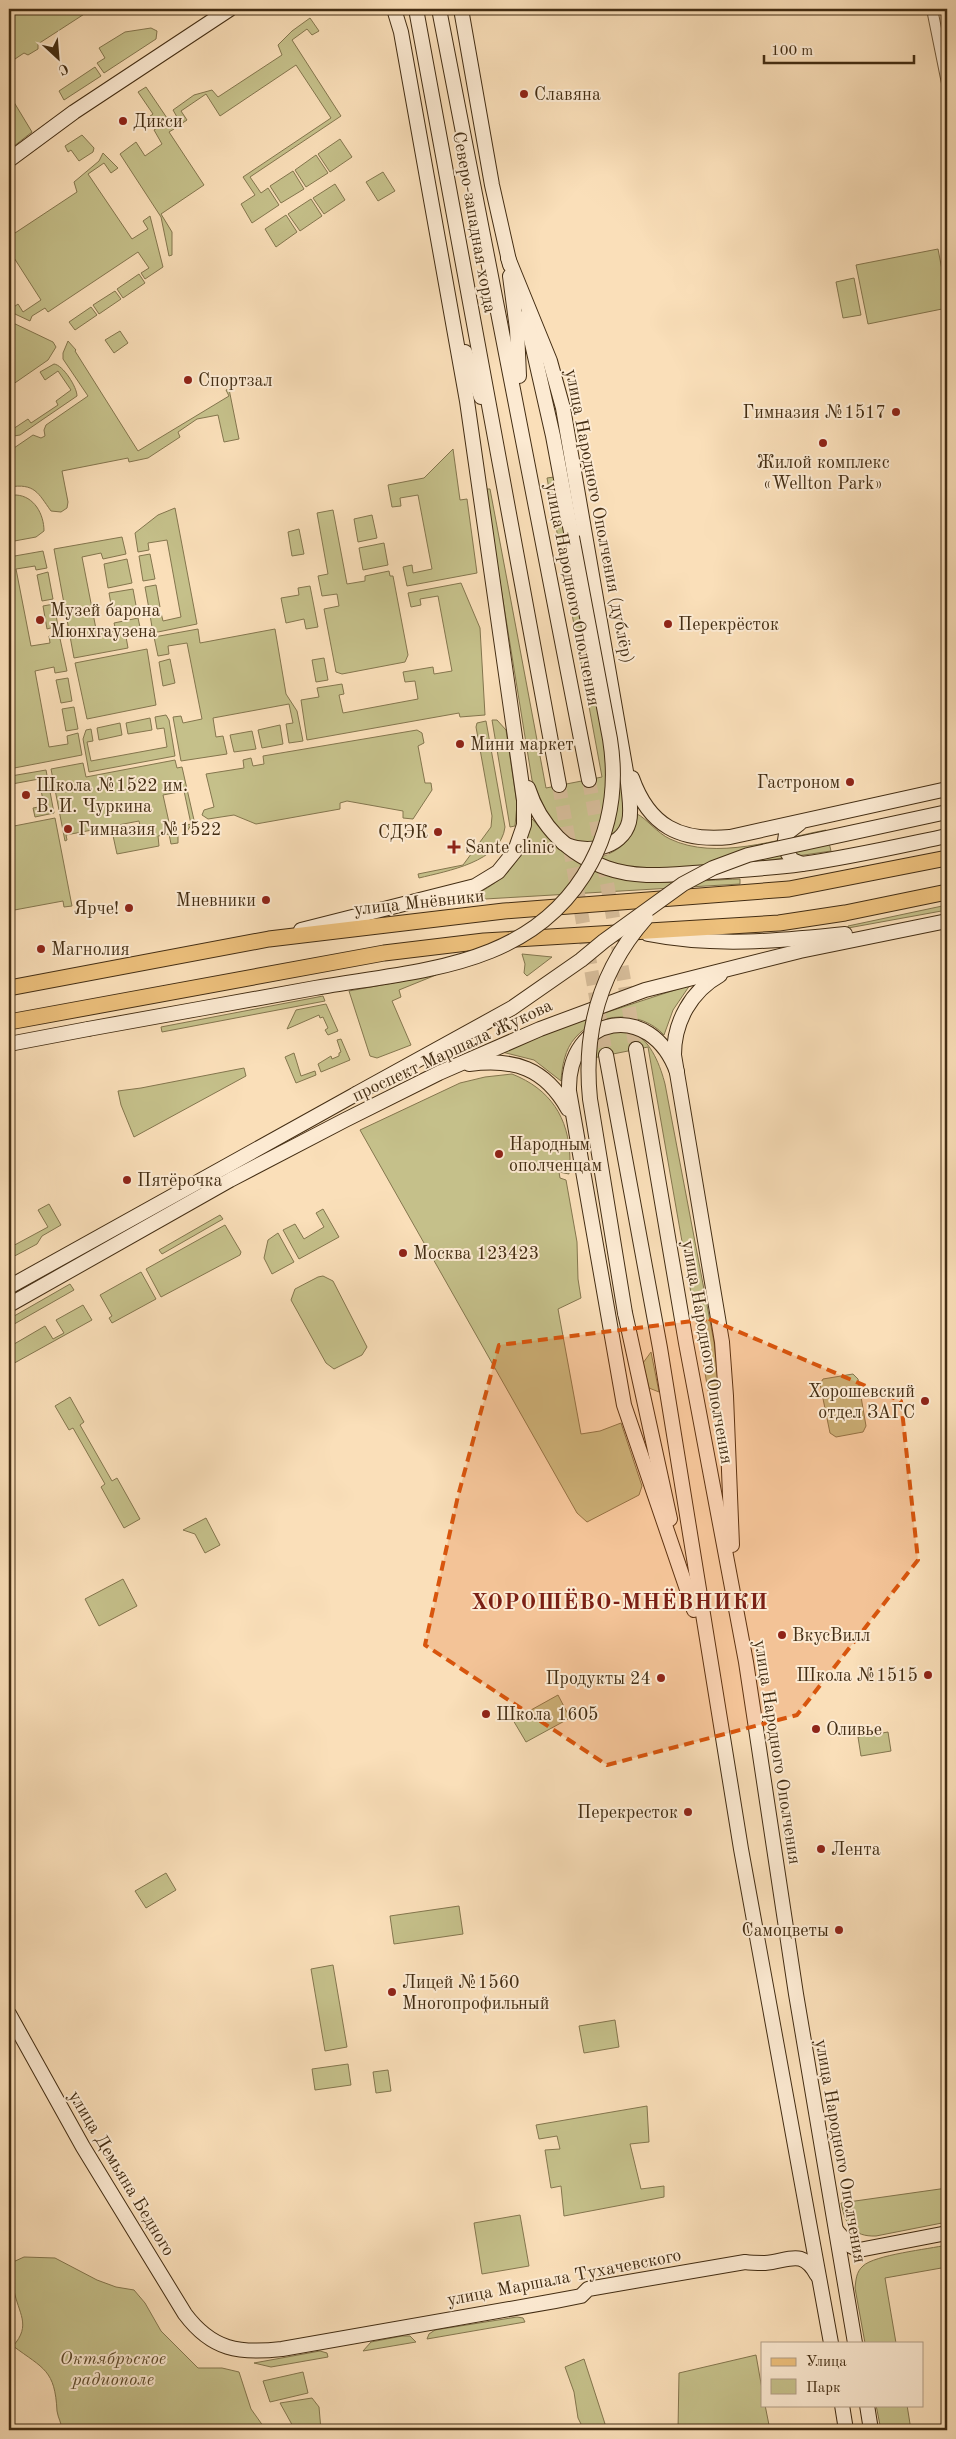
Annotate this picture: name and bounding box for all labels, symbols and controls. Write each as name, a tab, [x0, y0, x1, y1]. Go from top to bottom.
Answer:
north arrow	[32, 32, 82, 82]
scale bar	[764, 32, 914, 64]
text: 100 m	[771, 44, 813, 59]
text: С	[56, 60, 70, 77]
place label: Славяна	[534, 86, 601, 104]
marker: Славяна	[518, 88, 530, 100]
place label: Дикси	[133, 113, 183, 131]
marker: Дикси	[117, 115, 129, 127]
street label: Северо-западная хорда	[449, 130, 499, 314]
street label: улица Народного Ополчения (дублёр)	[561, 367, 639, 665]
place label: Спортзал	[198, 372, 272, 390]
marker: Спортзал	[182, 374, 194, 386]
place label: Гимназия №1517	[743, 404, 886, 422]
marker: Гимназия №1517	[890, 406, 902, 418]
marker: Жилой комплекс «Wellton Park»	[817, 437, 829, 449]
place label: Жилой комплекс «Wellton Park»	[757, 454, 890, 493]
street label: улица Народного Ополчения	[541, 480, 605, 708]
place label: Музей барона Мюнхгаузена	[50, 602, 160, 641]
marker: Музей барона Мюнхгаузена	[34, 614, 46, 626]
place label: Перекрёсток	[678, 616, 779, 634]
marker: Перекрёсток	[662, 618, 674, 630]
place label: Мини маркет	[470, 736, 574, 754]
marker: Мини маркет	[454, 738, 466, 750]
place label: Гастроном	[757, 774, 840, 792]
marker: Гастроном	[844, 776, 856, 788]
place label: Школа №1522 им. В. И. Чуркина	[36, 777, 188, 816]
marker: Школа №1522 им. В. И. Чуркина	[20, 789, 32, 801]
place label: Гимназия №1522	[78, 821, 221, 839]
marker: Гимназия №1522	[62, 823, 74, 835]
place label: СДЭК	[378, 824, 428, 842]
marker: СДЭК	[432, 826, 444, 838]
place label: Sante clinic	[465, 839, 555, 857]
marker: Sante clinic	[447, 840, 461, 854]
street label: улица Мнёвники	[353, 887, 485, 919]
place label: Мневники	[176, 892, 256, 910]
marker: Мневники	[260, 894, 272, 906]
place label: Ярче!	[74, 900, 119, 918]
marker: Ярче!	[123, 902, 135, 914]
place label: Магнолия	[51, 941, 130, 959]
marker: Магнолия	[35, 943, 47, 955]
street label: проспект Маршала Жукова	[349, 996, 555, 1105]
place label: Народным ополченцам	[509, 1136, 602, 1175]
marker: Народным ополченцам	[493, 1148, 505, 1160]
place label: Пятёрочка	[137, 1172, 223, 1190]
marker: Пятёрочка	[121, 1174, 133, 1186]
street label: улица Народного Ополчения	[678, 1239, 736, 1466]
place label: Москва 123423	[413, 1245, 539, 1263]
marker: Москва 123423	[397, 1247, 409, 1259]
place label: Хорошевский отдел ЗАГС	[808, 1383, 915, 1422]
marker: Хорошевский отдел ЗАГС	[919, 1395, 931, 1407]
district label: ХОРОШЁВО-МНЁВНИКИ	[471, 1588, 769, 1614]
place label: ВкусВилл	[792, 1627, 870, 1645]
marker: ВкусВилл	[776, 1629, 788, 1641]
street label: улица Народного Ополчения	[750, 1639, 804, 1866]
place label: Школа №1515	[796, 1667, 918, 1685]
marker: Школа №1515	[922, 1669, 934, 1681]
place label: Продукты 24	[545, 1670, 651, 1688]
marker: Продукты 24	[655, 1672, 667, 1684]
place label: Школа 1605	[496, 1706, 599, 1724]
marker: Школа 1605	[480, 1708, 492, 1720]
place label: Оливье	[826, 1721, 882, 1739]
marker: Оливье	[810, 1723, 822, 1735]
place label: Перекресток	[577, 1804, 678, 1822]
marker: Перекресток	[682, 1806, 694, 1818]
place label: Лента	[831, 1841, 881, 1859]
marker: Лента	[815, 1843, 827, 1855]
place label: Самоцветы	[742, 1922, 829, 1940]
marker: Самоцветы	[833, 1924, 845, 1936]
place label: Лицей №1560 Многопрофильный	[402, 1974, 549, 2014]
marker: Лицей №1560 Многопрофильный	[386, 1986, 398, 1998]
street label: улица Народного Ополчения	[811, 2038, 869, 2265]
street label: улица Демьяна Бедного	[65, 2088, 178, 2259]
street label: улица Маршала Тухачевского	[446, 2246, 683, 2310]
legend	[761, 2342, 924, 2406]
park label: Октябрьское радиополе	[60, 2350, 166, 2389]
text: Улица	[806, 2355, 847, 2370]
text: Парк	[806, 2381, 841, 2396]

